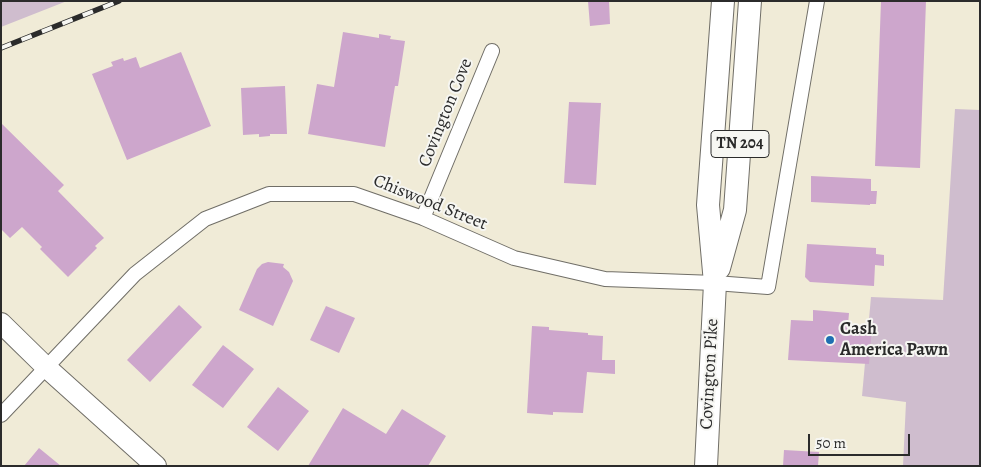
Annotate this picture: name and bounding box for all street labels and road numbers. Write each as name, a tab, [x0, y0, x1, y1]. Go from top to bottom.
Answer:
street label: Covington Cove	[414, 56, 478, 170]
road number: TN 204	[711, 130, 769, 158]
street label: Chiswood Street	[370, 170, 490, 236]
street label: Covington Pike	[696, 318, 724, 430]

